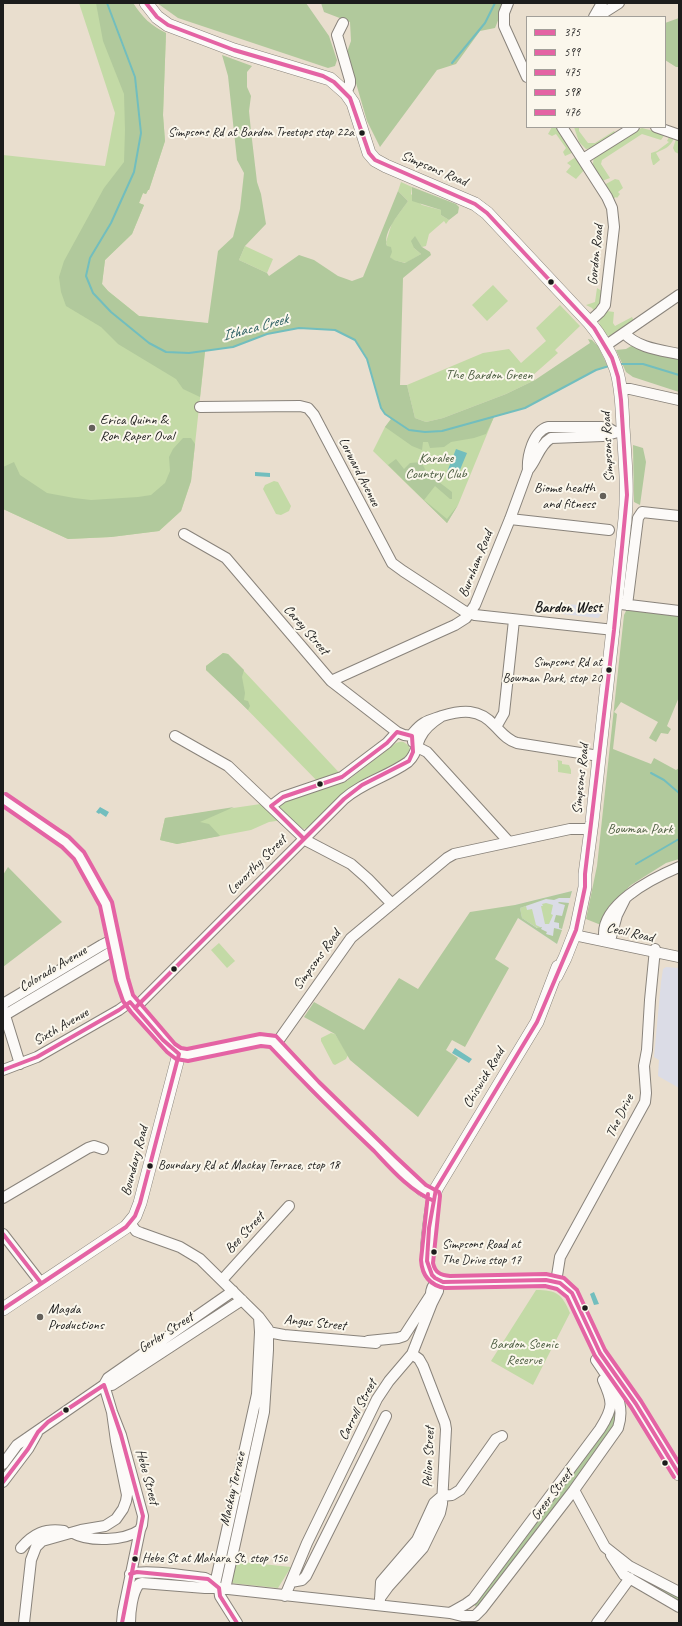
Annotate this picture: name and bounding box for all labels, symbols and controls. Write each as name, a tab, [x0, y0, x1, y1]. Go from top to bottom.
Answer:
legend	[526, 16, 666, 128]
text: 375	[564, 24, 580, 40]
text: 599	[564, 44, 580, 60]
text: 475	[564, 64, 580, 80]
text: 598	[564, 84, 580, 100]
text: 476	[564, 104, 580, 120]
place label: Simpsons Rd at Bardon Treetops stop 22a	[168, 125, 354, 141]
marker: Simpsons Rd at Bardon Treetops stop 22a	[357, 128, 367, 138]
street label: Simpsons Road	[398, 148, 470, 190]
street label: Gordon Road	[584, 224, 608, 286]
unlabelled marker	[546, 277, 556, 287]
water label: Ithaca Creek	[220, 311, 290, 345]
park label: The Bardon Green	[446, 367, 532, 383]
street label: Simpsons Road	[598, 411, 618, 483]
place label: Erica Quinn & Ron Raper Oval	[100, 412, 174, 444]
marker: Erica Quinn & Ron Raper Oval	[87, 423, 97, 433]
street label: Lorward Avenue	[335, 435, 383, 509]
park label: Karalee Country Club	[405, 450, 467, 482]
place label: Biome health and fitness	[534, 480, 595, 512]
marker: Biome health and fitness	[598, 491, 608, 501]
street label: Burnham Road	[455, 528, 497, 600]
district label: Bardon West	[534, 599, 602, 617]
street label: Carey Street	[280, 601, 332, 659]
place label: Simpsons Rd at Bowman Park, stop 20	[502, 655, 602, 686]
marker: Simpsons Rd at Bowman Park, stop 20	[604, 665, 614, 675]
street label: Simpsons Road	[569, 743, 593, 815]
unlabelled marker	[315, 779, 325, 789]
park label: Bowman Park	[607, 821, 673, 837]
street label: Leworthy Street	[224, 832, 290, 898]
street label: Cecil Road	[605, 919, 655, 947]
street label: Simpsons Road	[290, 927, 344, 993]
street label: Colorado Avenue	[16, 942, 90, 996]
unlabelled marker	[169, 964, 179, 974]
street label: Sixth Avenue	[30, 1004, 92, 1050]
street label: Chiswick Road	[459, 1045, 509, 1111]
street label: The Drive	[602, 1092, 638, 1140]
street label: Boundary Road	[118, 1124, 152, 1198]
place label: Boundary Rd at Mackay Terrace, stop 18	[158, 1158, 340, 1174]
marker: Boundary Rd at Mackay Terrace, stop 18	[145, 1161, 155, 1171]
street label: Bee Street	[222, 1209, 268, 1257]
place label: Simpsons Road at The Drive stop 17	[442, 1237, 521, 1268]
marker: Simpsons Road at The Drive stop 17	[429, 1247, 439, 1257]
place label: Magda Productions	[48, 1301, 104, 1334]
unlabelled marker	[580, 1303, 590, 1313]
street label: Gerler Street	[135, 1309, 197, 1357]
street label: Angus Street	[283, 1311, 347, 1335]
marker: Magda Productions	[35, 1312, 45, 1322]
park label: Bardon Scenic Reserve	[490, 1336, 558, 1368]
street label: Carroll Street	[335, 1377, 381, 1443]
unlabelled marker	[61, 1405, 71, 1415]
street label: Pelion Street	[420, 1426, 438, 1488]
street label: Hebe Street	[132, 1447, 162, 1507]
street label: Mackay Terrace	[216, 1450, 250, 1528]
unlabelled marker	[660, 1458, 670, 1468]
street label: Greer Street	[527, 1466, 577, 1524]
place label: Hebe St at Mahara St, stop 15c	[142, 1551, 287, 1567]
marker: Hebe St at Mahara St, stop 15c	[130, 1554, 140, 1564]

